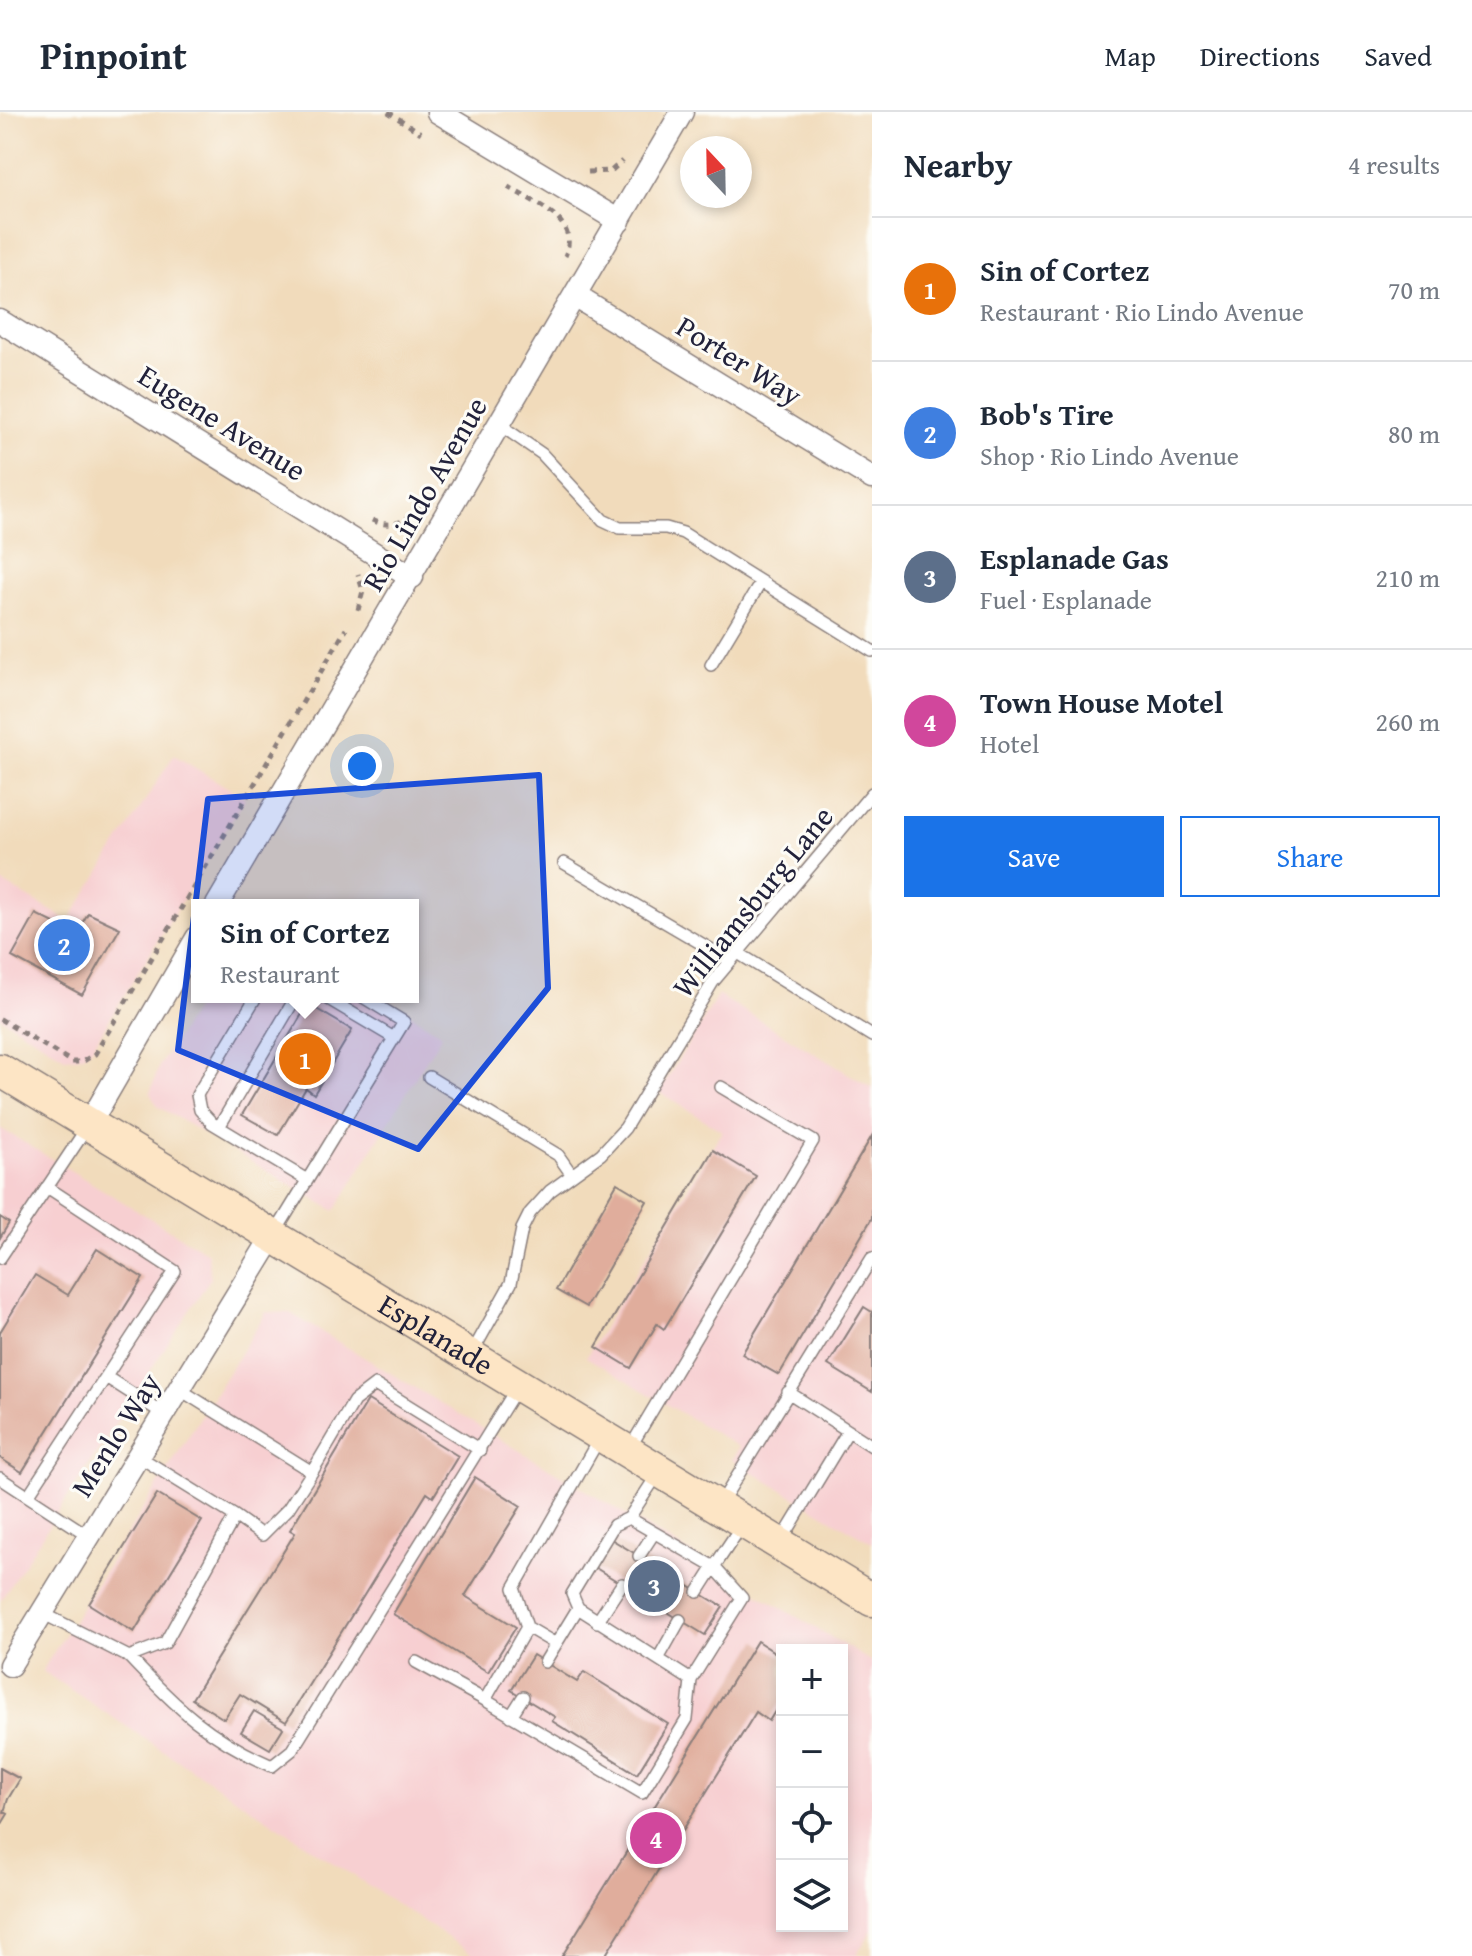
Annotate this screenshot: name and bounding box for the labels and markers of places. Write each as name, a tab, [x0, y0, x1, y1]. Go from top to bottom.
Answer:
pin: 2	[38, 915, 90, 975]
pin: 1	[279, 1029, 331, 1089]
pin: 3	[628, 1556, 680, 1616]
pin: 4	[630, 1808, 682, 1868]

